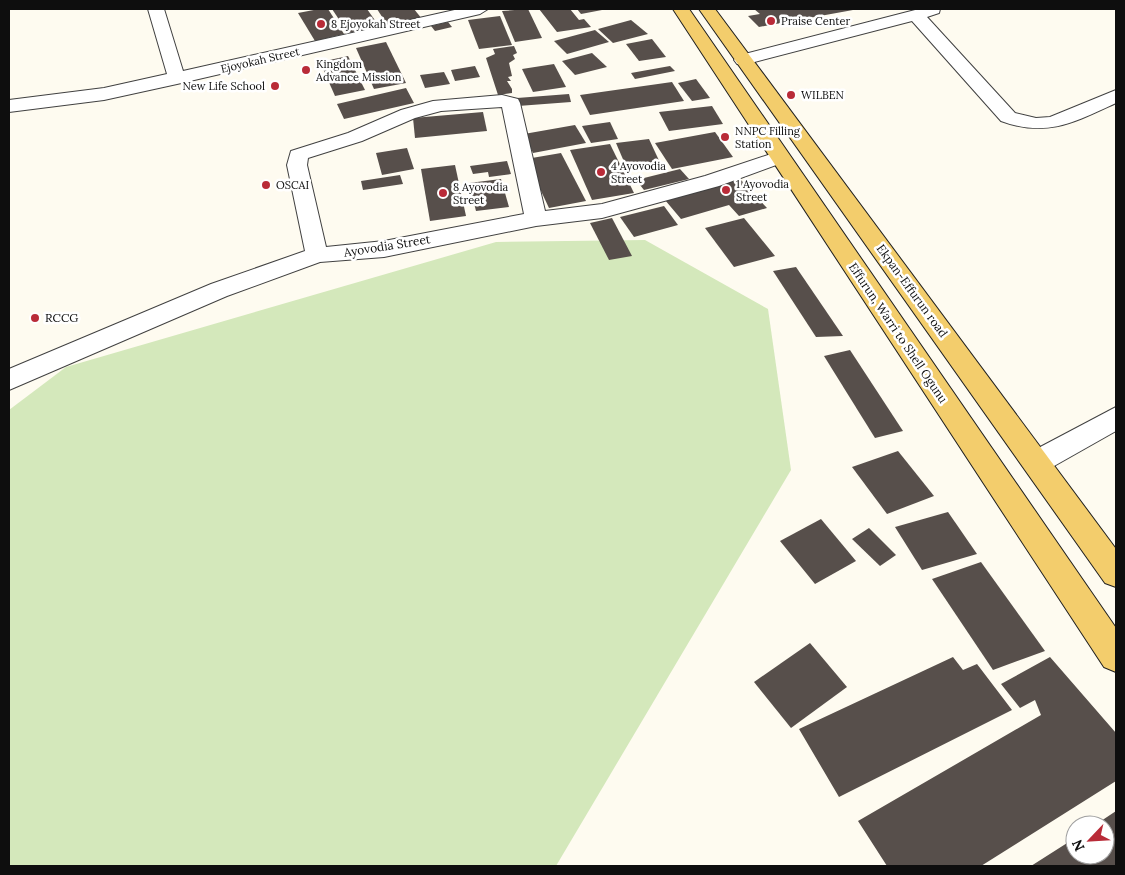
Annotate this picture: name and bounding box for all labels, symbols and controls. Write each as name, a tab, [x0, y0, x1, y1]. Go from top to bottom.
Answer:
place label: Praise Center	[781, 14, 851, 28]
marker: Praise Center	[765, 15, 777, 27]
place label: 8 Ejoyokah Street	[331, 17, 421, 31]
marker: 8 Ejoyokah Street	[315, 18, 327, 30]
street label: Ejoyokah Street	[219, 44, 301, 76]
place label: Kingdom Advance Mission	[315, 57, 402, 84]
marker: Kingdom Advance Mission	[300, 64, 312, 76]
place label: New Life School	[183, 79, 265, 93]
marker: New Life School	[269, 80, 281, 92]
place label: WILBEN	[801, 88, 844, 102]
marker: WILBEN	[785, 89, 797, 101]
place label: NNPC Filling Station	[735, 124, 801, 151]
marker: NNPC Filling Station	[719, 131, 731, 143]
place label: 4 Ayovodia Street	[611, 159, 666, 186]
marker: 4 Ayovodia Street	[595, 166, 607, 178]
place label: 1 Ayovodia Street	[736, 177, 789, 204]
place label: OSCAI	[276, 178, 309, 192]
marker: OSCAI	[260, 179, 272, 191]
place label: 8 Ayovodia Street	[453, 180, 508, 207]
marker: 1 Ayovodia Street	[720, 184, 732, 196]
marker: 8 Ayovodia Street	[437, 187, 449, 199]
street label: Ayovodia Street	[342, 231, 432, 260]
street label: Ekpan-Effurun road	[874, 241, 951, 340]
street label: Effurun, Warri to Shell Ogunu	[846, 260, 951, 406]
place label: RCCG	[45, 310, 78, 325]
marker: RCCG	[29, 312, 41, 324]
north arrow	[1065, 815, 1115, 865]
text: N	[1068, 837, 1089, 854]

